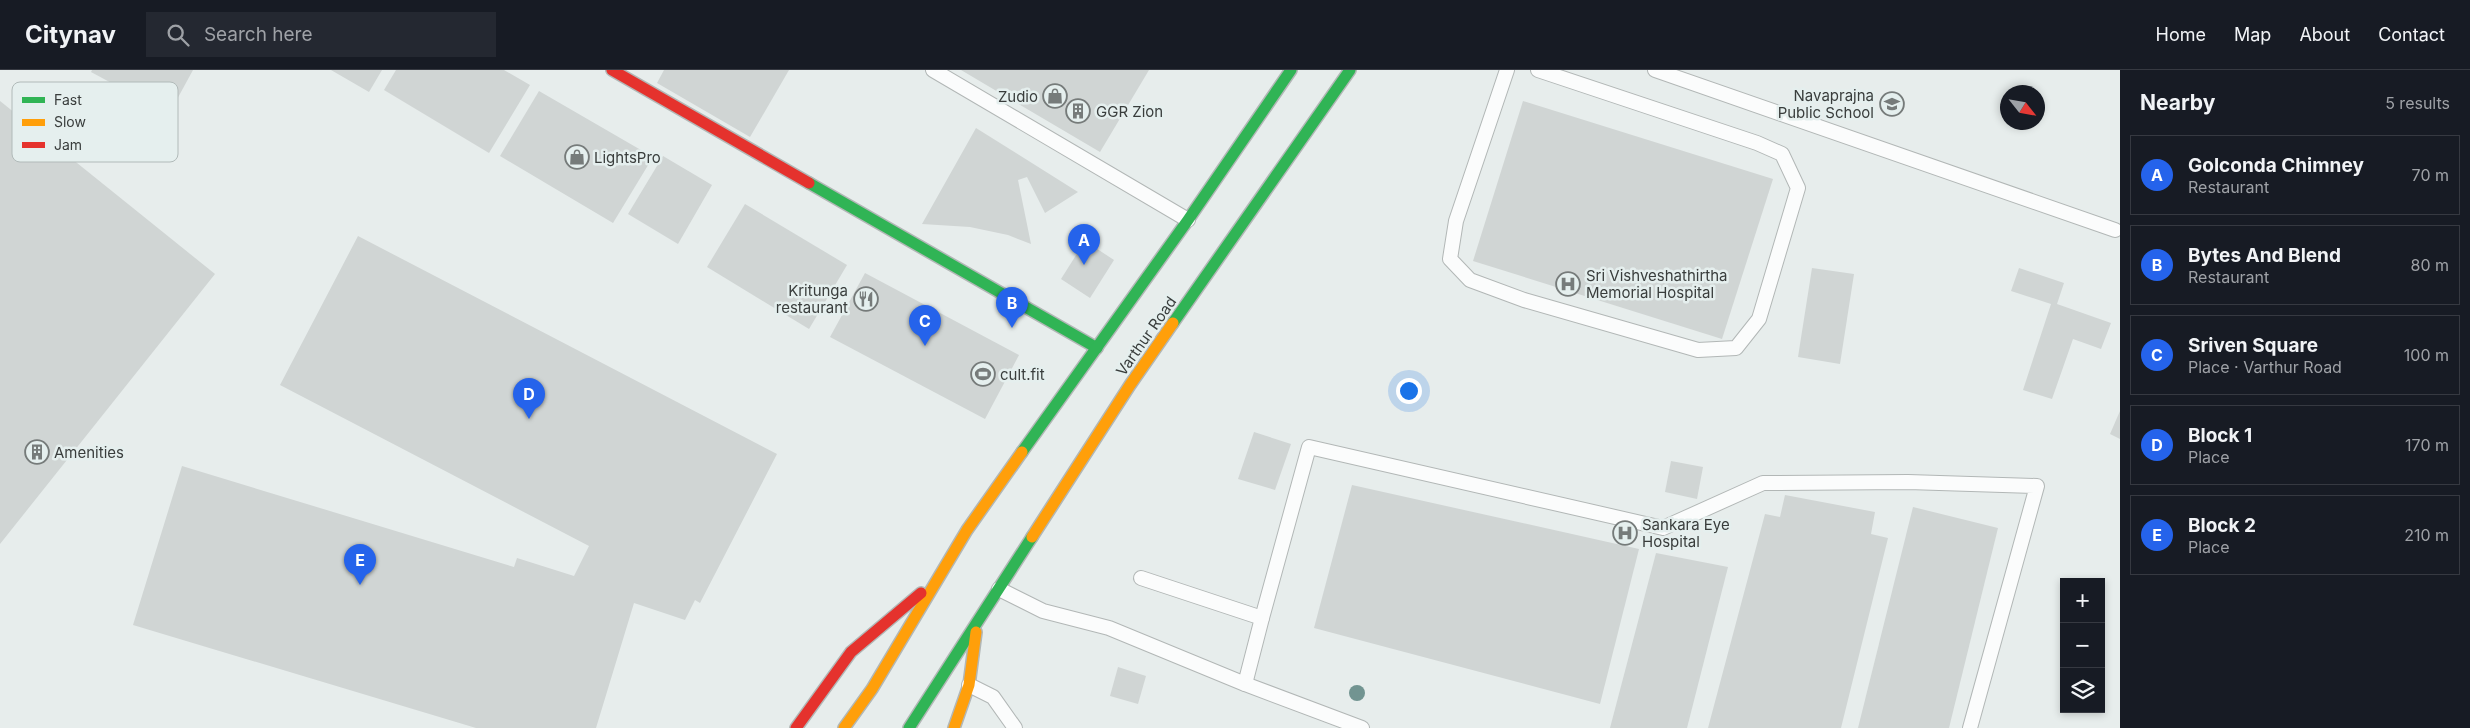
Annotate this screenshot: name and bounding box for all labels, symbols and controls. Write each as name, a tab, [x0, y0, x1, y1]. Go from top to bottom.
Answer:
search box	[146, 12, 496, 57]
text: Citynav	[25, 20, 116, 49]
icon: search	[164, 21, 192, 49]
text: Search here	[204, 23, 313, 46]
text: Home	[2156, 24, 2206, 45]
text: Map	[2234, 24, 2271, 45]
text: About	[2299, 24, 2350, 45]
text: Contact	[2378, 24, 2445, 45]
legend	[12, 82, 178, 162]
shop icon: Zudio	[1042, 83, 1068, 109]
north arrow	[2000, 85, 2045, 130]
place label: Navaprajna Public School	[1778, 86, 1874, 122]
place label: Zudio	[998, 87, 1038, 106]
text: Nearby	[2140, 90, 2215, 115]
text: Fast	[54, 91, 82, 108]
school or university icon: Navaprajna Public School	[1879, 91, 1905, 117]
text: 5 results	[2385, 93, 2450, 113]
building icon: GGR Zion	[1065, 98, 1091, 124]
place label: GGR Zion	[1096, 102, 1163, 121]
text: Slow	[54, 113, 86, 130]
text: Jam	[54, 136, 82, 153]
shop icon: LightsPro	[564, 144, 590, 170]
place label: LightsPro	[594, 148, 661, 167]
text: Golconda Chimney	[2188, 154, 2364, 177]
text: A	[2151, 165, 2163, 185]
text: 70 m	[2412, 165, 2449, 185]
text: Restaurant	[2188, 177, 2269, 197]
pin: A	[1068, 224, 1100, 265]
text: Bytes And Blend	[2188, 244, 2341, 267]
text: B	[2152, 255, 2162, 275]
text: 80 m	[2410, 255, 2449, 275]
place label: Sri Vishveshathirtha Memorial Hospital	[1586, 266, 1728, 302]
text: Restaurant	[2188, 267, 2269, 287]
hospital icon: Sri Vishveshathirtha Memorial Hospital	[1555, 271, 1581, 297]
place label: Kritunga restaurant	[776, 281, 848, 317]
restaurant icon: Kritunga restaurant	[853, 286, 879, 312]
pin: B	[996, 287, 1028, 328]
street label: Varthur Road	[1112, 293, 1180, 379]
pin: C	[909, 305, 941, 346]
text: Sriven Square	[2188, 334, 2318, 357]
text: C	[2151, 345, 2163, 365]
text: 100 m	[2404, 345, 2449, 365]
text: Place · Varthur Road	[2188, 357, 2342, 377]
sports icon: cult.fit	[970, 361, 996, 387]
place label: cult.fit	[1000, 365, 1045, 384]
pin: D	[513, 378, 545, 419]
your location	[1396, 378, 1422, 404]
text: Block 1	[2188, 424, 2252, 447]
text: D	[2151, 435, 2163, 455]
text: 170 m	[2405, 435, 2449, 455]
building icon: Amenities	[24, 439, 50, 465]
place label: Amenities	[54, 443, 124, 462]
text: Place	[2188, 447, 2230, 467]
text: Block 2	[2188, 514, 2256, 537]
place label: Sankara Eye Hospital	[1642, 515, 1730, 551]
hospital icon: Sankara Eye Hospital	[1612, 520, 1638, 546]
text: E	[2152, 525, 2162, 545]
text: 210 m	[2404, 525, 2449, 545]
text: Place	[2188, 537, 2230, 557]
pin: E	[344, 544, 376, 585]
map controls	[2060, 578, 2105, 713]
button: +	[2060, 578, 2105, 623]
button: −	[2060, 623, 2105, 668]
button: layers	[2060, 668, 2105, 713]

